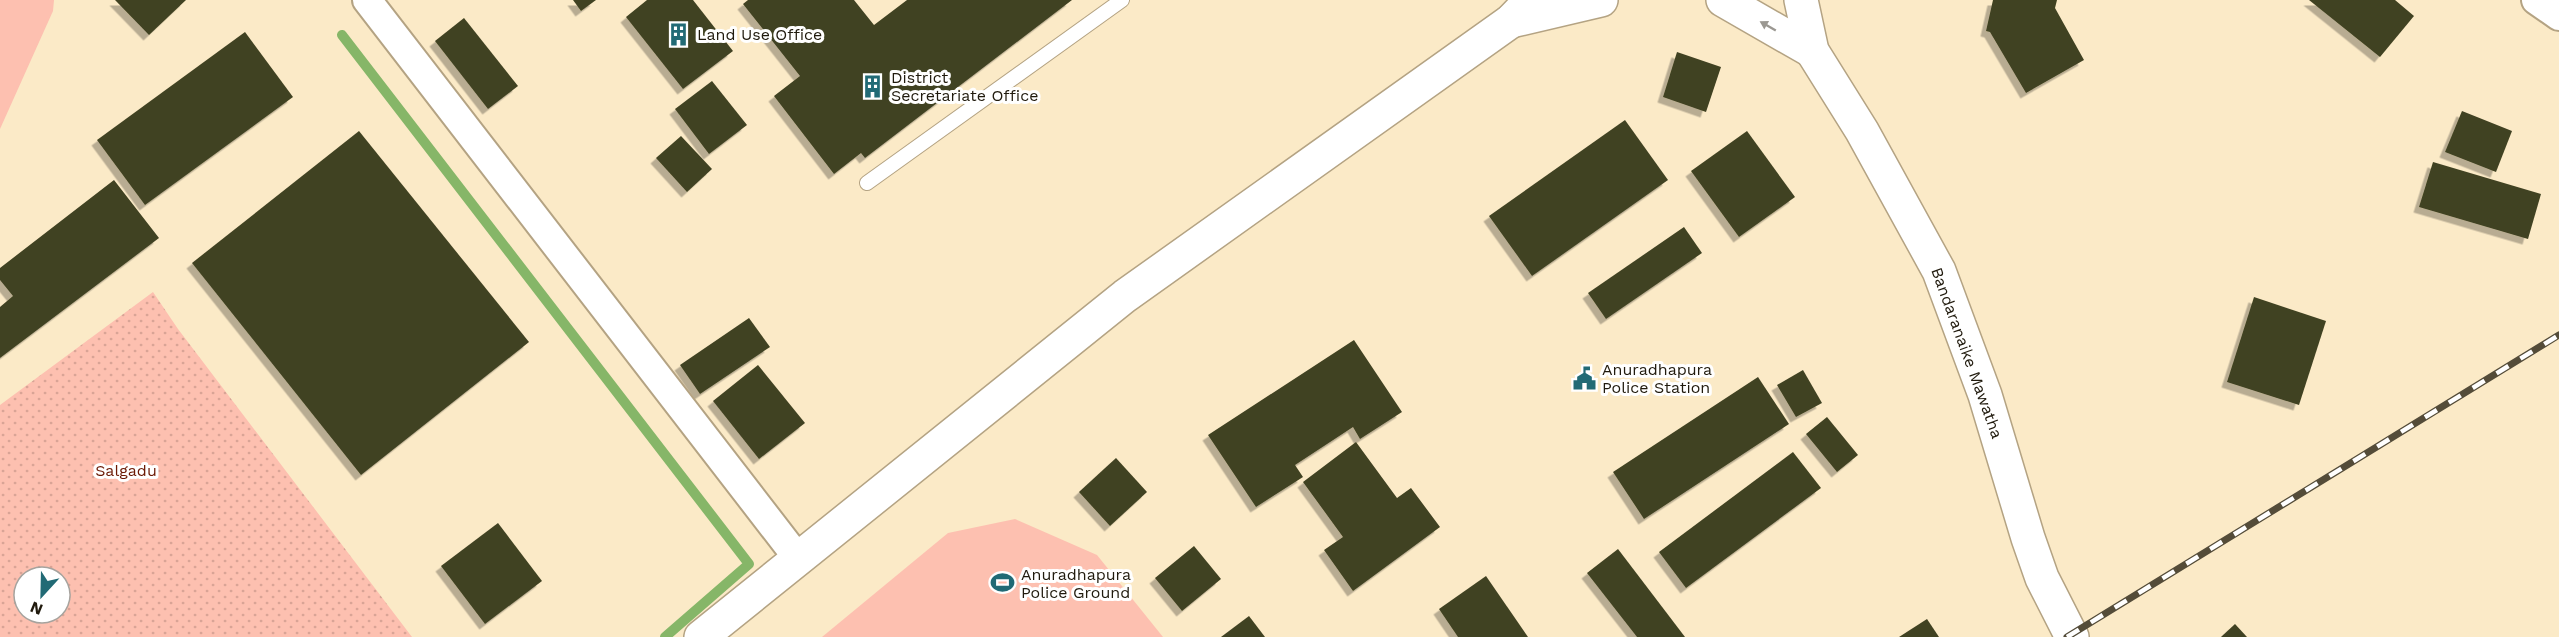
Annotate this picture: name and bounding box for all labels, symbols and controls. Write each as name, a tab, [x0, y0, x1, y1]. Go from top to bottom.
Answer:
one-way arrow	[1760, 20, 1776, 31]
building icon: Land Use Office	[666, 21, 692, 47]
place label: Land Use Office	[697, 25, 822, 44]
place label: District Secretariate Office	[891, 68, 1038, 105]
building icon: District Secretariate Office	[860, 73, 886, 99]
street label: Bandaranaike Mawatha	[1927, 265, 2007, 441]
place label: Anuradhapura Police Station	[1602, 360, 1712, 397]
public building icon: Anuradhapura Police Station	[1571, 365, 1597, 391]
park label: Salgadu	[95, 461, 157, 480]
north arrow	[12, 565, 72, 625]
place label: Anuradhapura Police Ground	[1021, 565, 1131, 602]
sports icon: Anuradhapura Police Ground	[990, 570, 1016, 596]
text: N	[28, 597, 46, 619]

